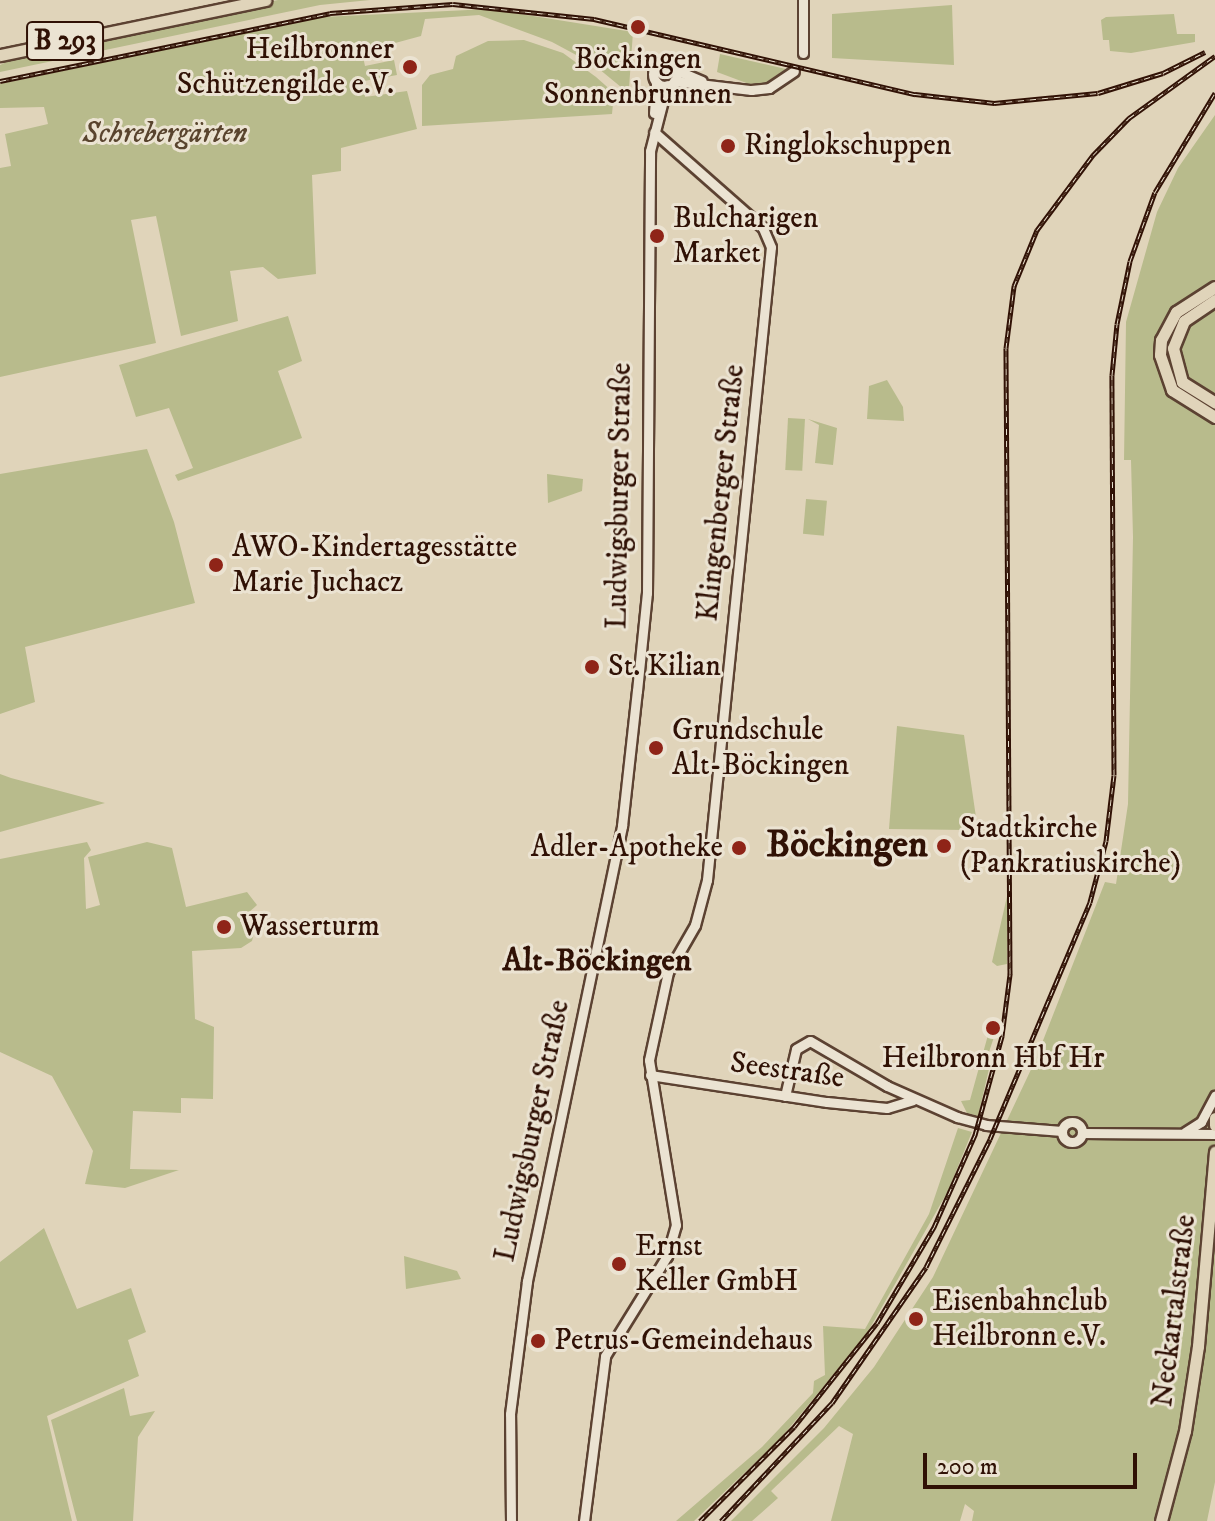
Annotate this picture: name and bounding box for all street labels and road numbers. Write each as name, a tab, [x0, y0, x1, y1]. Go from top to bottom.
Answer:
road number: B 293	[25, 17, 105, 65]
street label: Ludwigsburger Straße	[600, 362, 640, 630]
street label: Klingenberger Straße	[691, 363, 753, 623]
street label: Ludwigsburger Straße	[488, 997, 578, 1265]
street label: Seestraße	[728, 1045, 846, 1097]
street label: Neckartalstraße	[1145, 1213, 1205, 1409]

